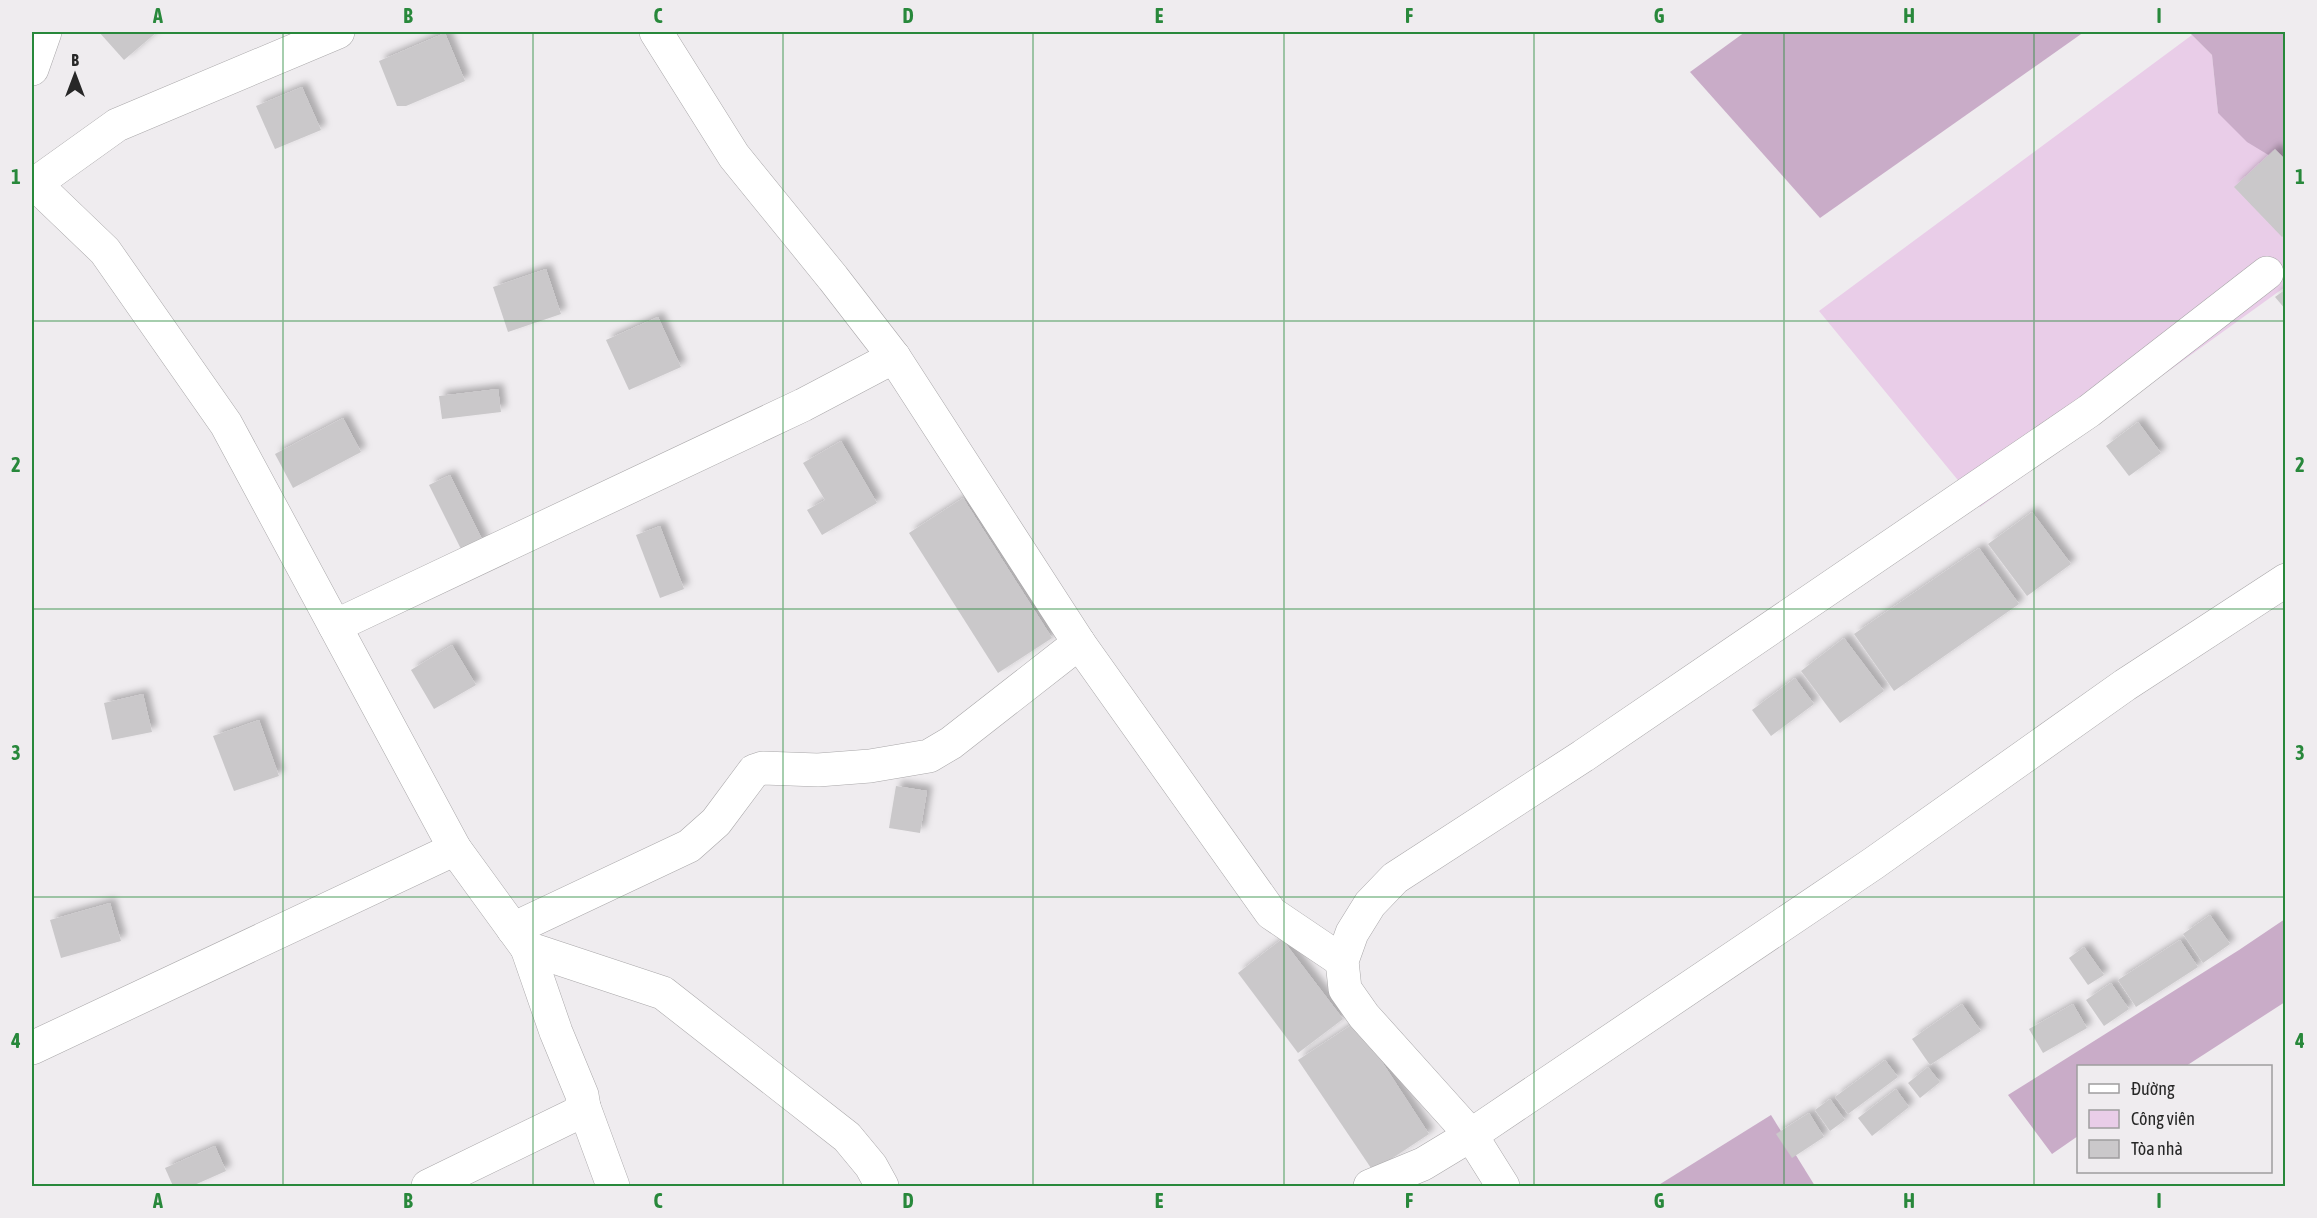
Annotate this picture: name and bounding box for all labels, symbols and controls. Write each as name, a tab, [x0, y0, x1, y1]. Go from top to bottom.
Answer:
text: A	[152, 4, 163, 27]
text: B	[403, 4, 413, 27]
text: C	[654, 4, 663, 27]
text: D	[902, 4, 914, 27]
text: E	[1155, 4, 1164, 27]
text: F	[1405, 4, 1413, 27]
text: G	[1654, 4, 1665, 27]
text: H	[1903, 4, 1915, 27]
text: I	[2156, 4, 2162, 27]
north arrow	[45, 45, 105, 105]
text: B	[71, 51, 79, 69]
text: 1	[11, 165, 21, 188]
text: 1	[2295, 165, 2305, 188]
text: 2	[11, 453, 21, 476]
text: 2	[2295, 453, 2305, 476]
text: 3	[11, 741, 21, 764]
text: 3	[2295, 741, 2305, 764]
text: 4	[10, 1029, 21, 1052]
text: 4	[2294, 1029, 2305, 1052]
legend	[2077, 1065, 2272, 1173]
text: Đường	[2131, 1078, 2175, 1099]
text: Công viên	[2131, 1108, 2195, 1129]
text: Tòa nhà	[2131, 1138, 2183, 1159]
text: A	[152, 1189, 163, 1212]
text: B	[403, 1189, 413, 1212]
text: C	[654, 1189, 663, 1212]
text: D	[902, 1189, 914, 1212]
text: E	[1155, 1189, 1164, 1212]
text: F	[1405, 1189, 1413, 1212]
text: G	[1654, 1189, 1665, 1212]
text: H	[1903, 1189, 1915, 1212]
text: I	[2156, 1189, 2162, 1212]

